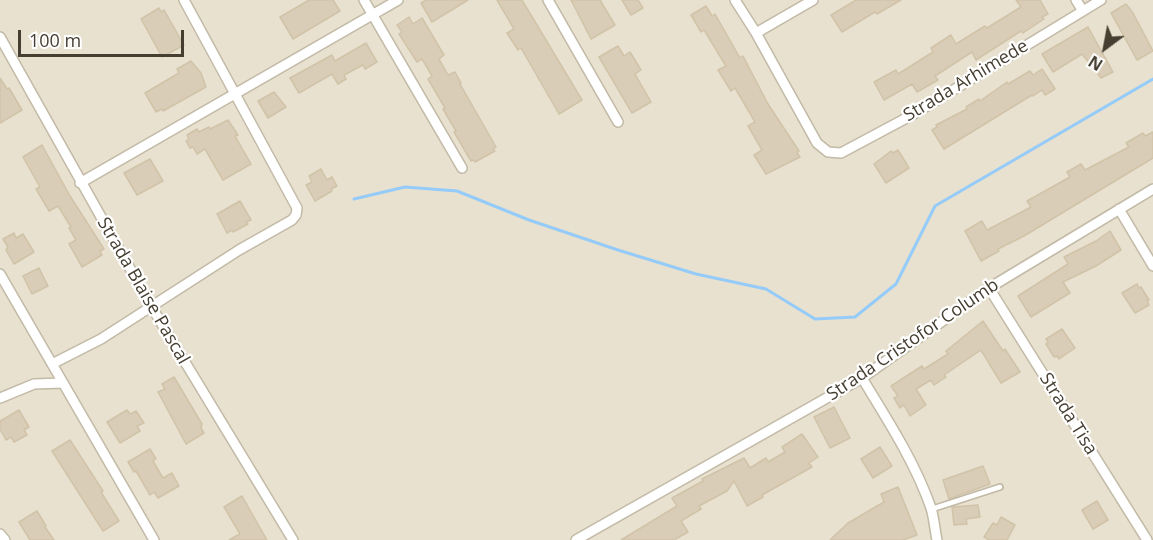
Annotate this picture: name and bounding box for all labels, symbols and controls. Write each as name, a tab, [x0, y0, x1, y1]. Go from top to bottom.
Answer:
scale bar	[21, 18, 188, 56]
north arrow	[1075, 18, 1135, 78]
text: 100 m	[29, 28, 81, 52]
street label: Strada Arhimede	[900, 35, 1032, 127]
text: N	[1084, 50, 1107, 76]
street label: Strada Blaise Pascal	[92, 214, 194, 368]
street label: Strada Cristofor Columb	[823, 274, 1003, 406]
street label: Strada Tisa	[1034, 369, 1102, 459]

